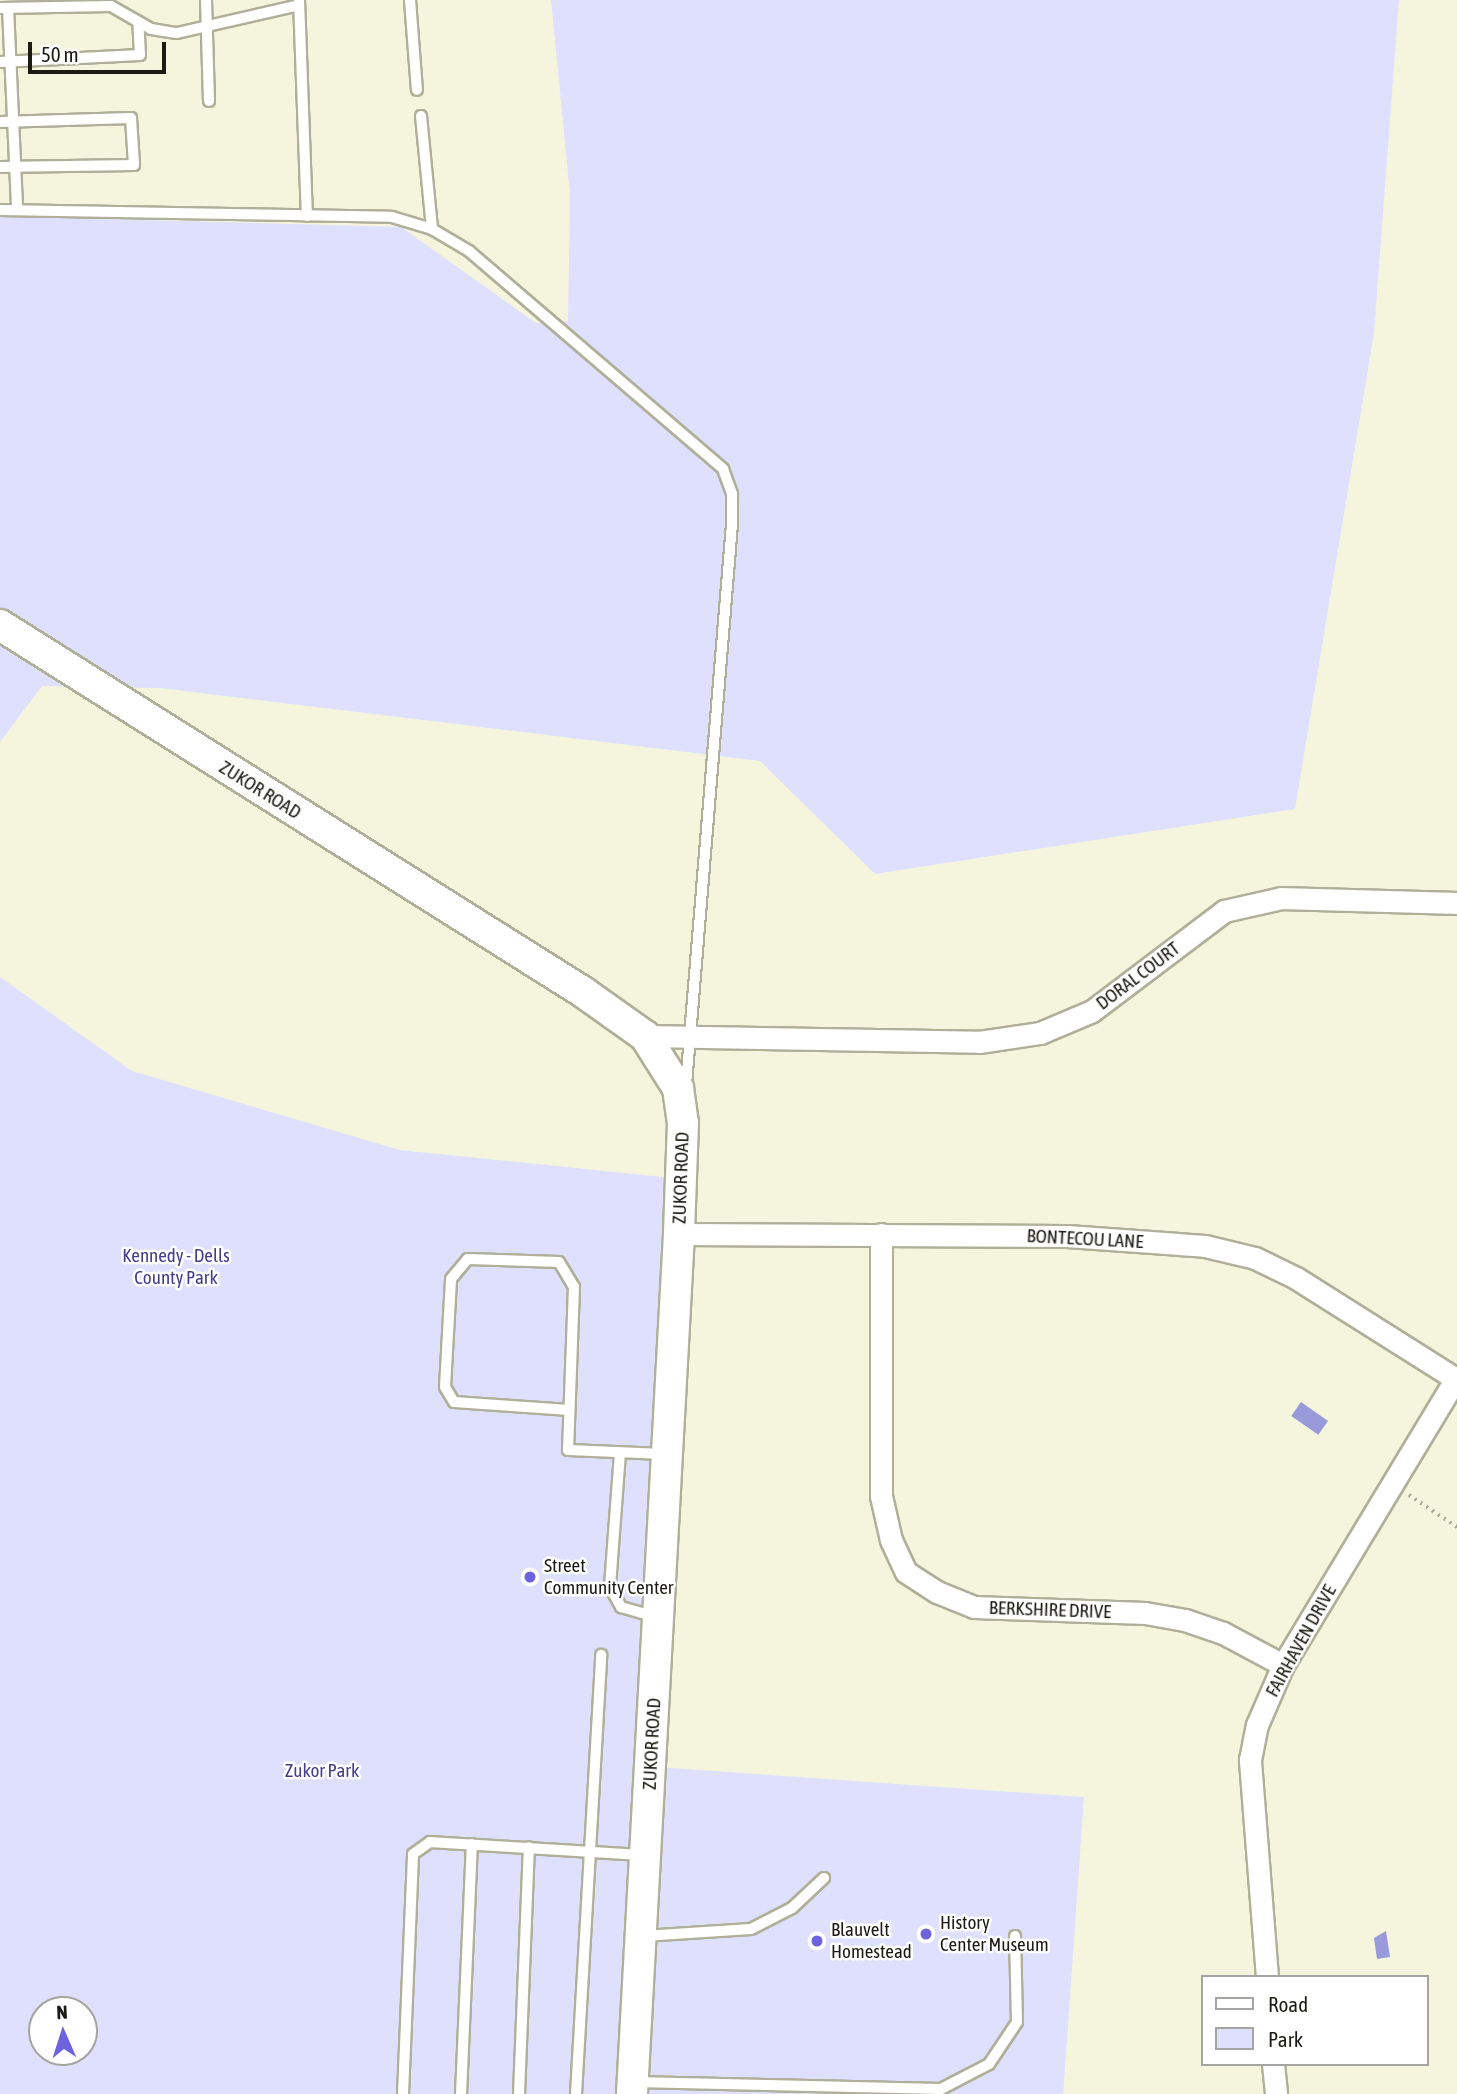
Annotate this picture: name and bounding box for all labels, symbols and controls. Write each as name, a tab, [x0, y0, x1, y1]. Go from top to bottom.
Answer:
scale bar	[32, 28, 170, 72]
text: 50 m	[41, 42, 79, 66]
street label: ZUKOR ROAD	[215, 756, 305, 824]
street label: DORAL COURT	[1092, 937, 1184, 1015]
street label: ZUKOR ROAD	[668, 1132, 694, 1224]
street label: BONTECOU LANE	[1026, 1225, 1144, 1253]
park label: Kennedy - Dells County Park	[122, 1245, 230, 1289]
place label: Street Community Center	[544, 1555, 673, 1599]
marker: Street Community Center	[522, 1569, 538, 1585]
street label: FAIRHAVEN DRIVE	[1261, 1581, 1341, 1701]
street label: BERKSHIRE DRIVE	[988, 1596, 1112, 1624]
street label: ZUKOR ROAD	[638, 1697, 666, 1791]
park label: Zukor Park	[285, 1760, 359, 1782]
place label: History Center Museum	[940, 1912, 1049, 1956]
place label: Blauvelt Homestead	[831, 1919, 912, 1963]
marker: History Center Museum	[918, 1926, 934, 1942]
marker: Blauvelt Homestead	[809, 1933, 825, 1949]
legend	[1202, 1975, 1429, 2066]
text: Road	[1268, 1992, 1308, 2016]
north arrow	[28, 1996, 98, 2066]
text: N	[56, 2001, 68, 2023]
text: Park	[1268, 2027, 1303, 2051]

